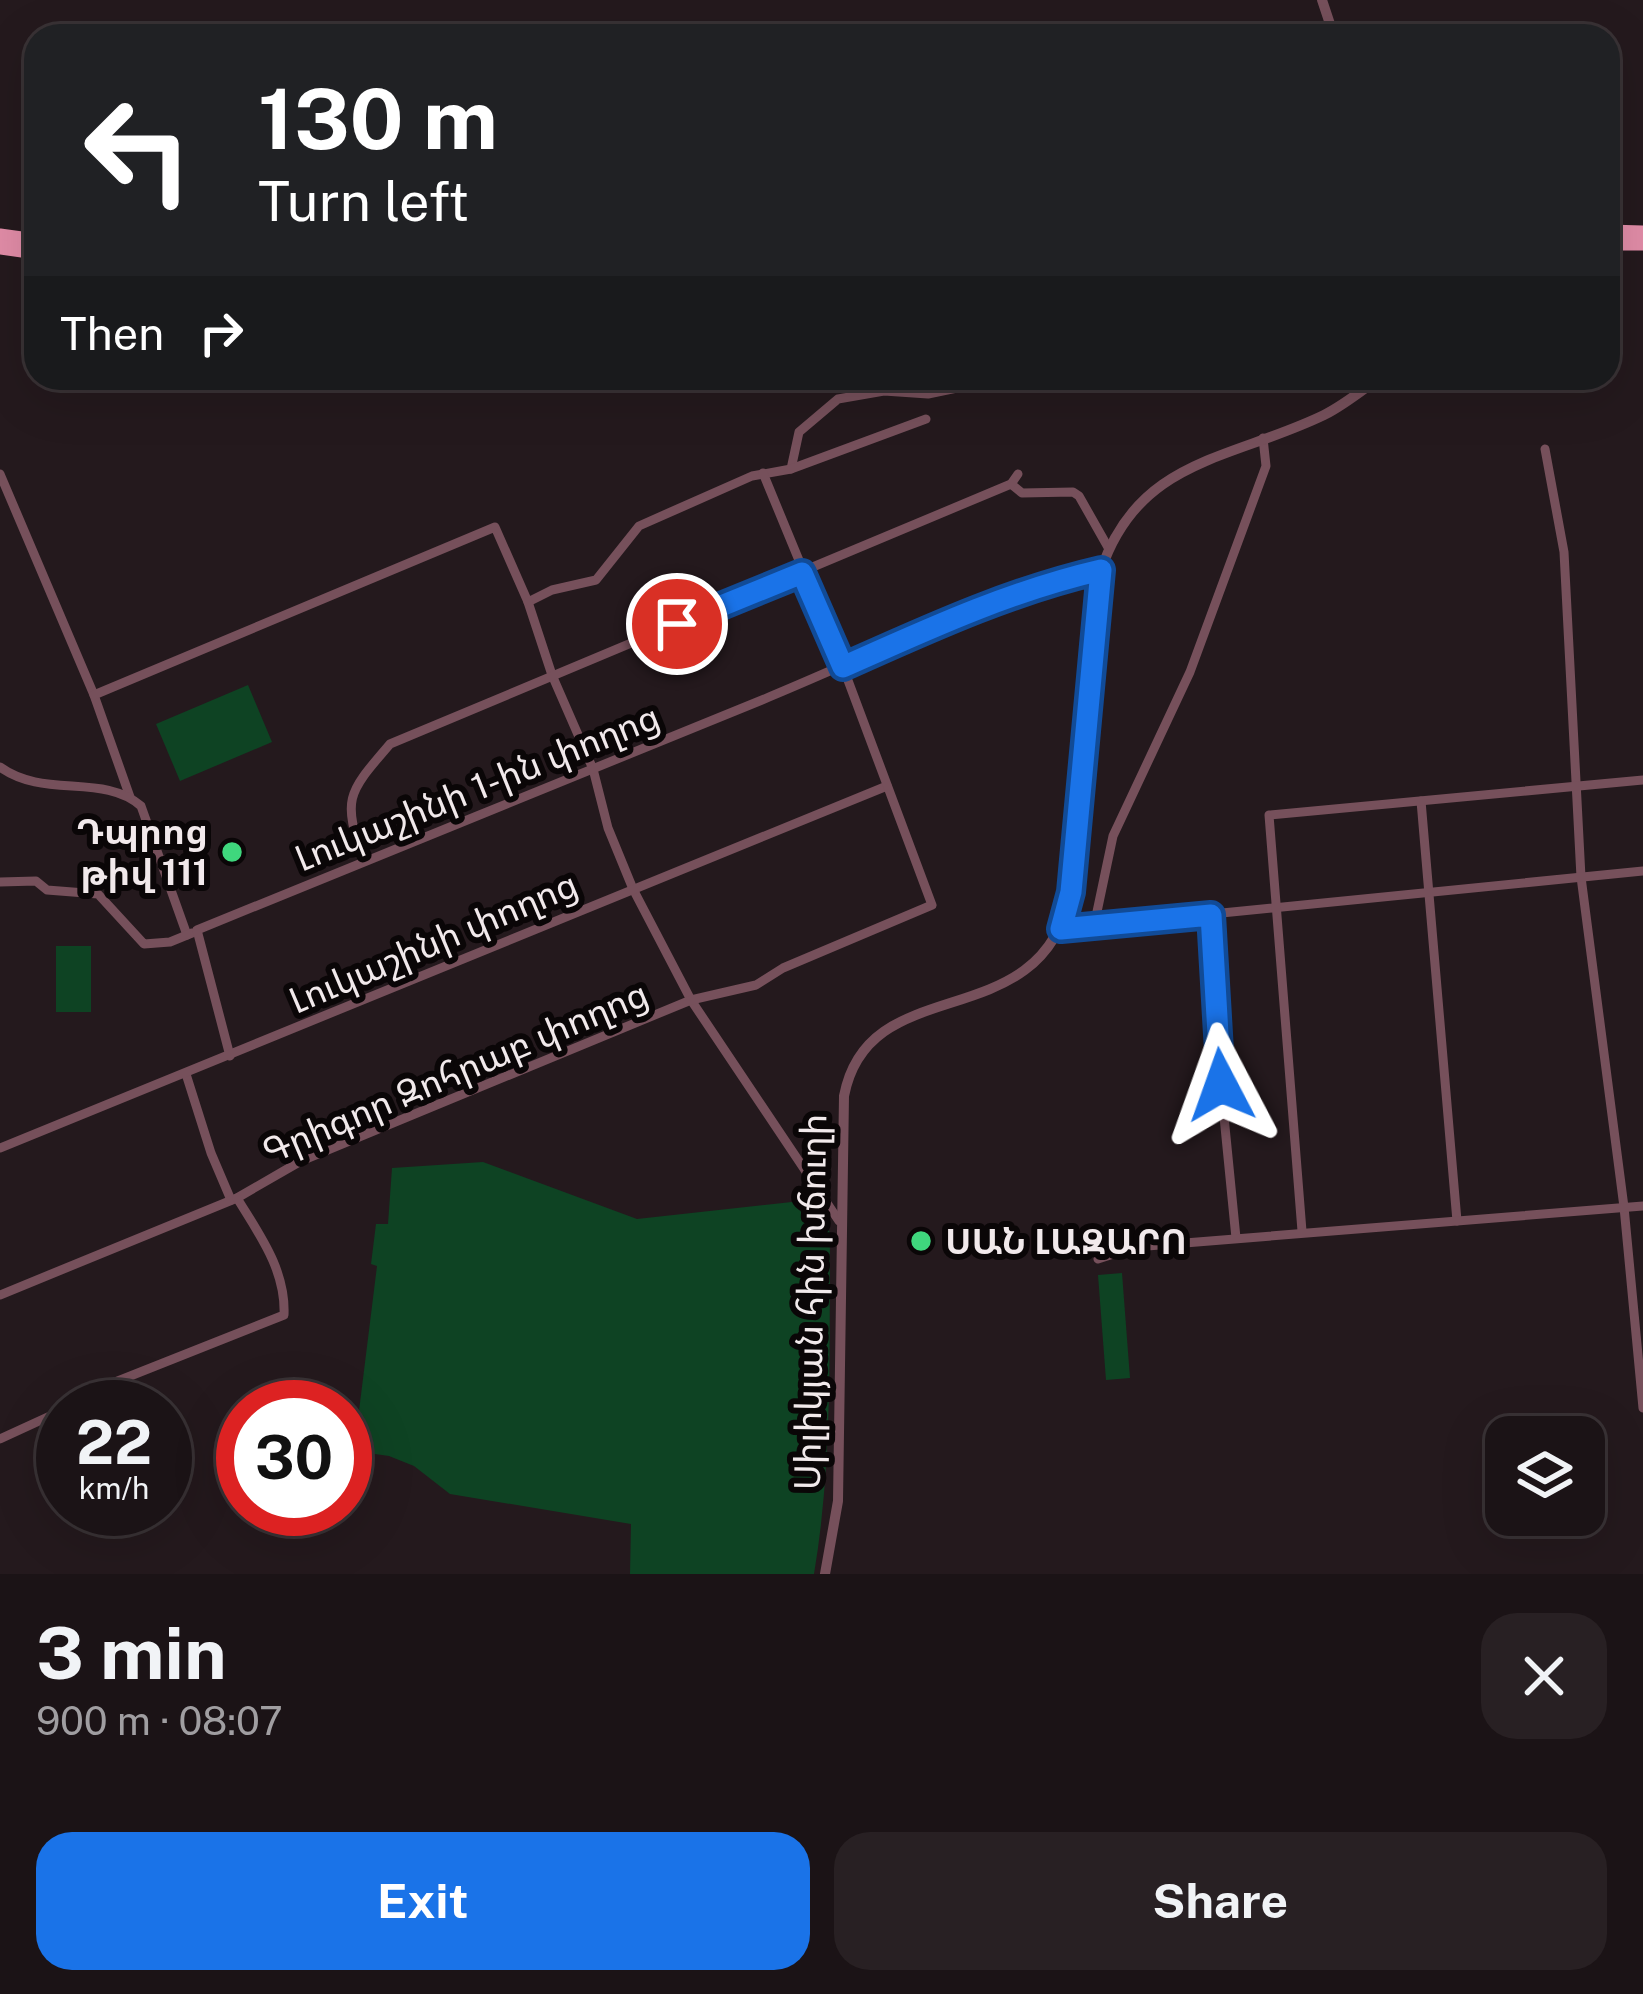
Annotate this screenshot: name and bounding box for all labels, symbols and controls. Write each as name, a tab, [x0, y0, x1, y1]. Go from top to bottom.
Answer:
text: 130 m	[258, 69, 498, 168]
icon: left	[60, 72, 216, 228]
text: Turn left	[258, 170, 469, 233]
icon: right	[188, 300, 254, 366]
text: Then	[60, 307, 164, 360]
pin	[626, 573, 728, 675]
icon: arrive	[644, 591, 710, 657]
street label: Լուկաշինի 1-ին փողոց	[289, 695, 665, 879]
place label: Դպրոց թիվ 111	[76, 810, 208, 893]
marker: Դպրոց թիվ 111	[219, 839, 245, 865]
street label: Լուկաշինի փողոց	[283, 862, 583, 1022]
street label: Գրիգոր Զոհրաբ փողոց	[256, 972, 654, 1172]
position arrow	[1158, 1022, 1284, 1148]
street label: Սիլիկյան հին խճուղի	[786, 1113, 834, 1491]
place label: ՍԱՆ ԼԱԶԱՐՈ	[945, 1220, 1187, 1262]
marker: ՍԱՆ ԼԱԶԱՐՈ	[908, 1228, 934, 1254]
speed limit sign: 30	[216, 1380, 372, 1536]
text: 22	[76, 1407, 152, 1478]
map controls	[1485, 1416, 1605, 1536]
button: layers	[1485, 1416, 1605, 1536]
text: km/h	[79, 1470, 149, 1506]
text: 3 min	[36, 1611, 227, 1695]
button: close	[1481, 1613, 1607, 1739]
text: 900 m · 08:07	[36, 1698, 283, 1744]
button: Exit	[36, 1832, 810, 1970]
button: Share	[834, 1832, 1607, 1970]

